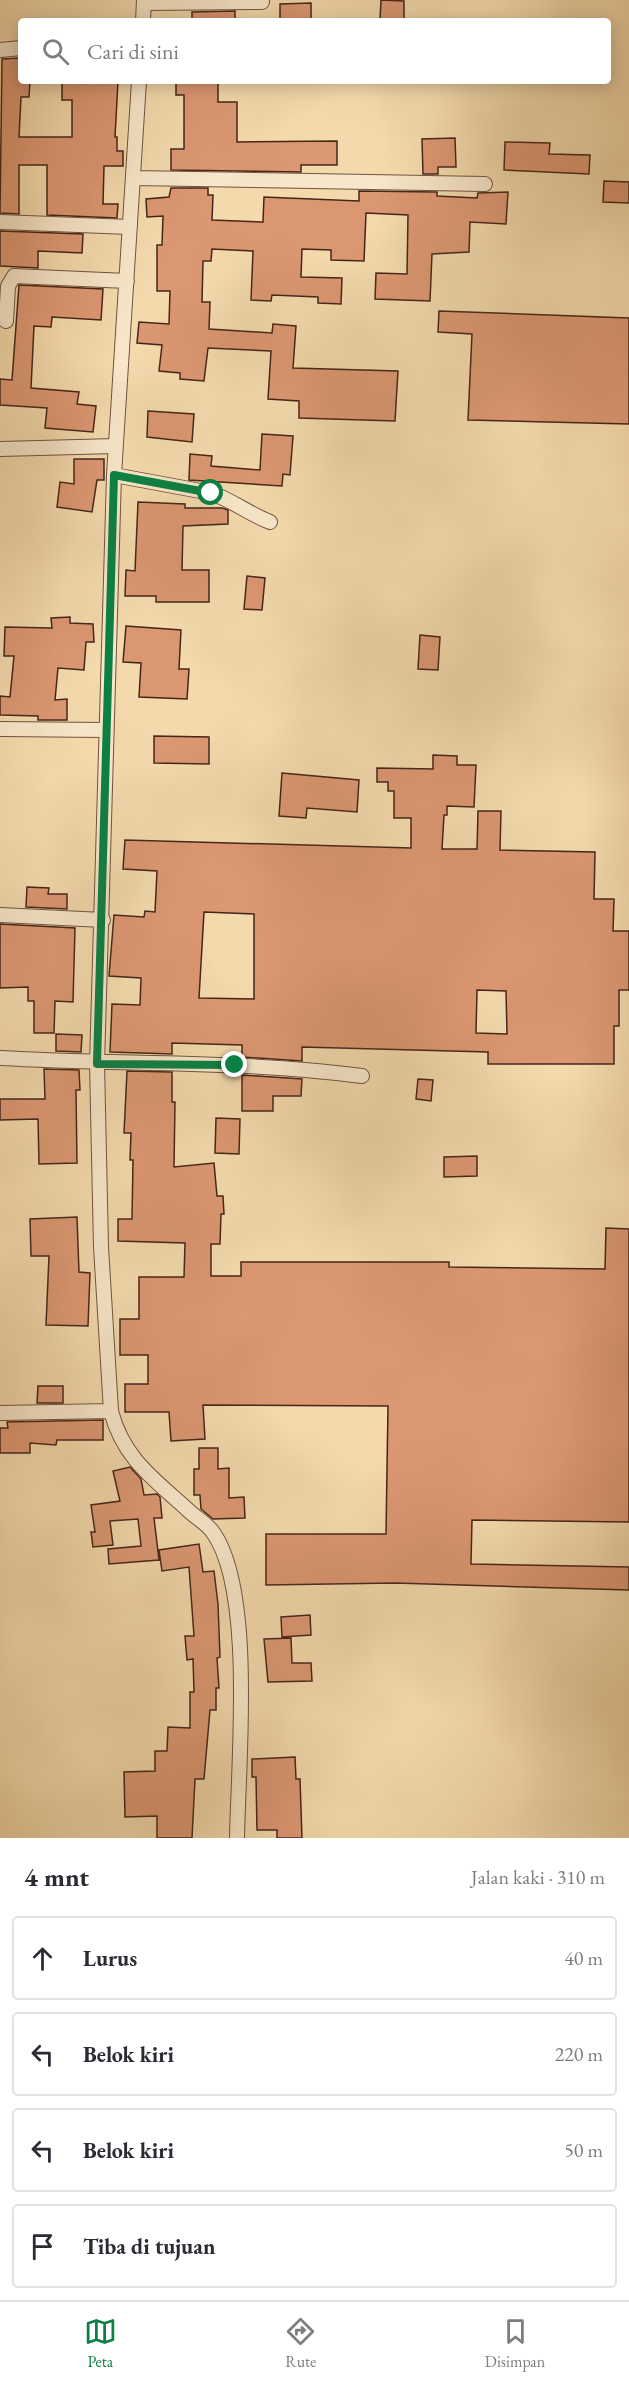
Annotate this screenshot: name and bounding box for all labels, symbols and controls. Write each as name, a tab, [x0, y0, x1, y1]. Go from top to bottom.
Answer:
search box	[18, 18, 611, 84]
icon: search	[39, 35, 72, 68]
text: Cari di sini	[87, 37, 179, 66]
route start	[197, 479, 223, 505]
route end	[221, 1051, 247, 1077]
text: 4 mnt	[24, 1860, 89, 1894]
text: Jalan kaki · 310 m	[471, 1864, 605, 1890]
icon: ahead	[26, 1942, 59, 1975]
text: Lurus	[83, 1944, 137, 1973]
text: 40 m	[564, 1945, 603, 1971]
icon: left	[26, 2038, 59, 2071]
text: Belok kiri	[83, 2040, 174, 2069]
text: 220 m	[555, 2041, 603, 2067]
icon: left	[26, 2134, 59, 2167]
text: Belok kiri	[83, 2136, 174, 2165]
text: 50 m	[564, 2137, 603, 2163]
icon: arrive	[26, 2230, 59, 2263]
text: Tiba di tujuan	[83, 2232, 215, 2261]
tab: Peta	[84, 2315, 117, 2372]
tab: Rute	[284, 2315, 317, 2372]
tab: Disimpan	[485, 2315, 545, 2372]

